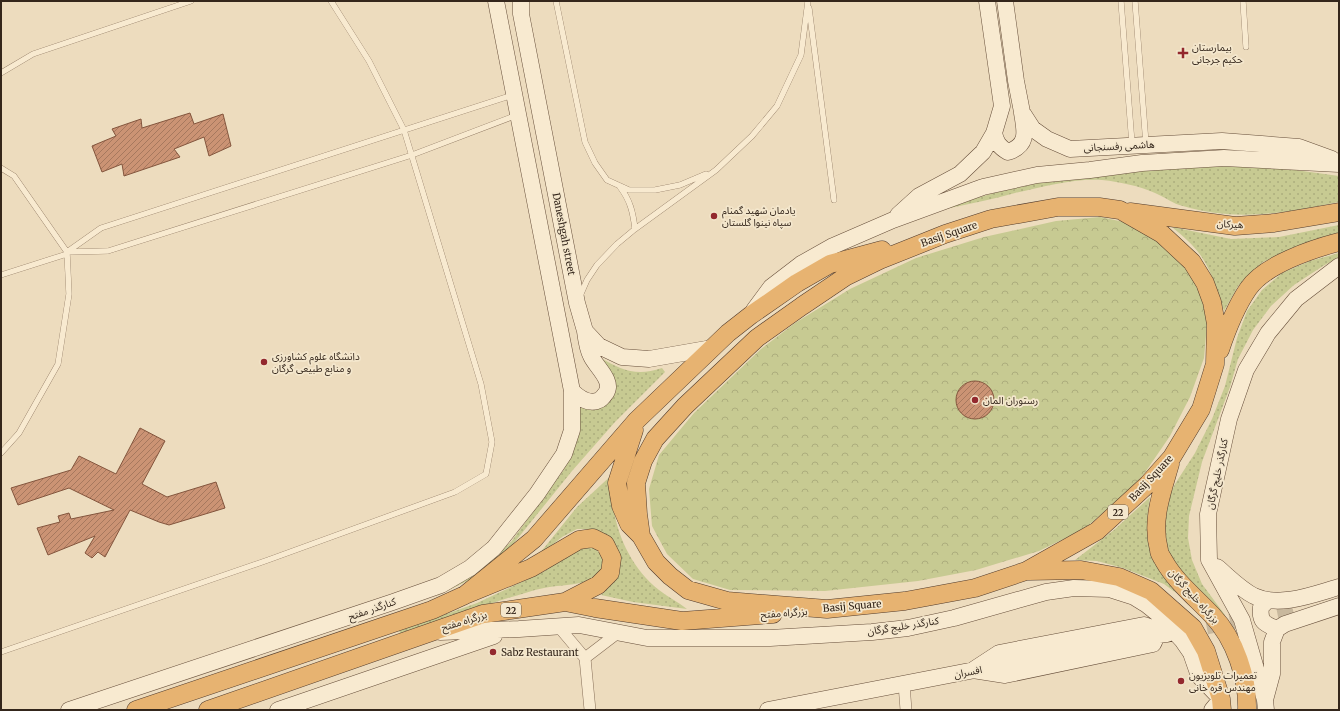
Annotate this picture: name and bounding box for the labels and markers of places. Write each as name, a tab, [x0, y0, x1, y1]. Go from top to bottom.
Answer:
place label: بیمارستان حکیم جرجانی	[1192, 41, 1243, 67]
marker: بیمارستان حکیم جرجانی	[1177, 47, 1189, 59]
place label: یادمان شهید گمنام سپاه نینوا گلستان	[722, 204, 795, 229]
marker: یادمان شهید گمنام سپاه نینوا گلستان	[709, 211, 719, 221]
place label: دانشگاه علوم کشاورزی و منابع طبیعی گرگان	[272, 350, 360, 376]
marker: دانشگاه علوم کشاورزی و منابع طبیعی گرگان	[259, 357, 269, 367]
place label: رستوران المان	[983, 394, 1039, 407]
marker: رستوران المان	[970, 395, 980, 405]
place label: Sabz Restaurant	[501, 646, 579, 659]
marker: Sabz Restaurant	[488, 647, 498, 657]
place label: تعمیرات تلویزیون مهندس قره خانی	[1189, 669, 1257, 694]
marker: تعمیرات تلویزیون مهندس قره خانی	[1176, 676, 1186, 686]

